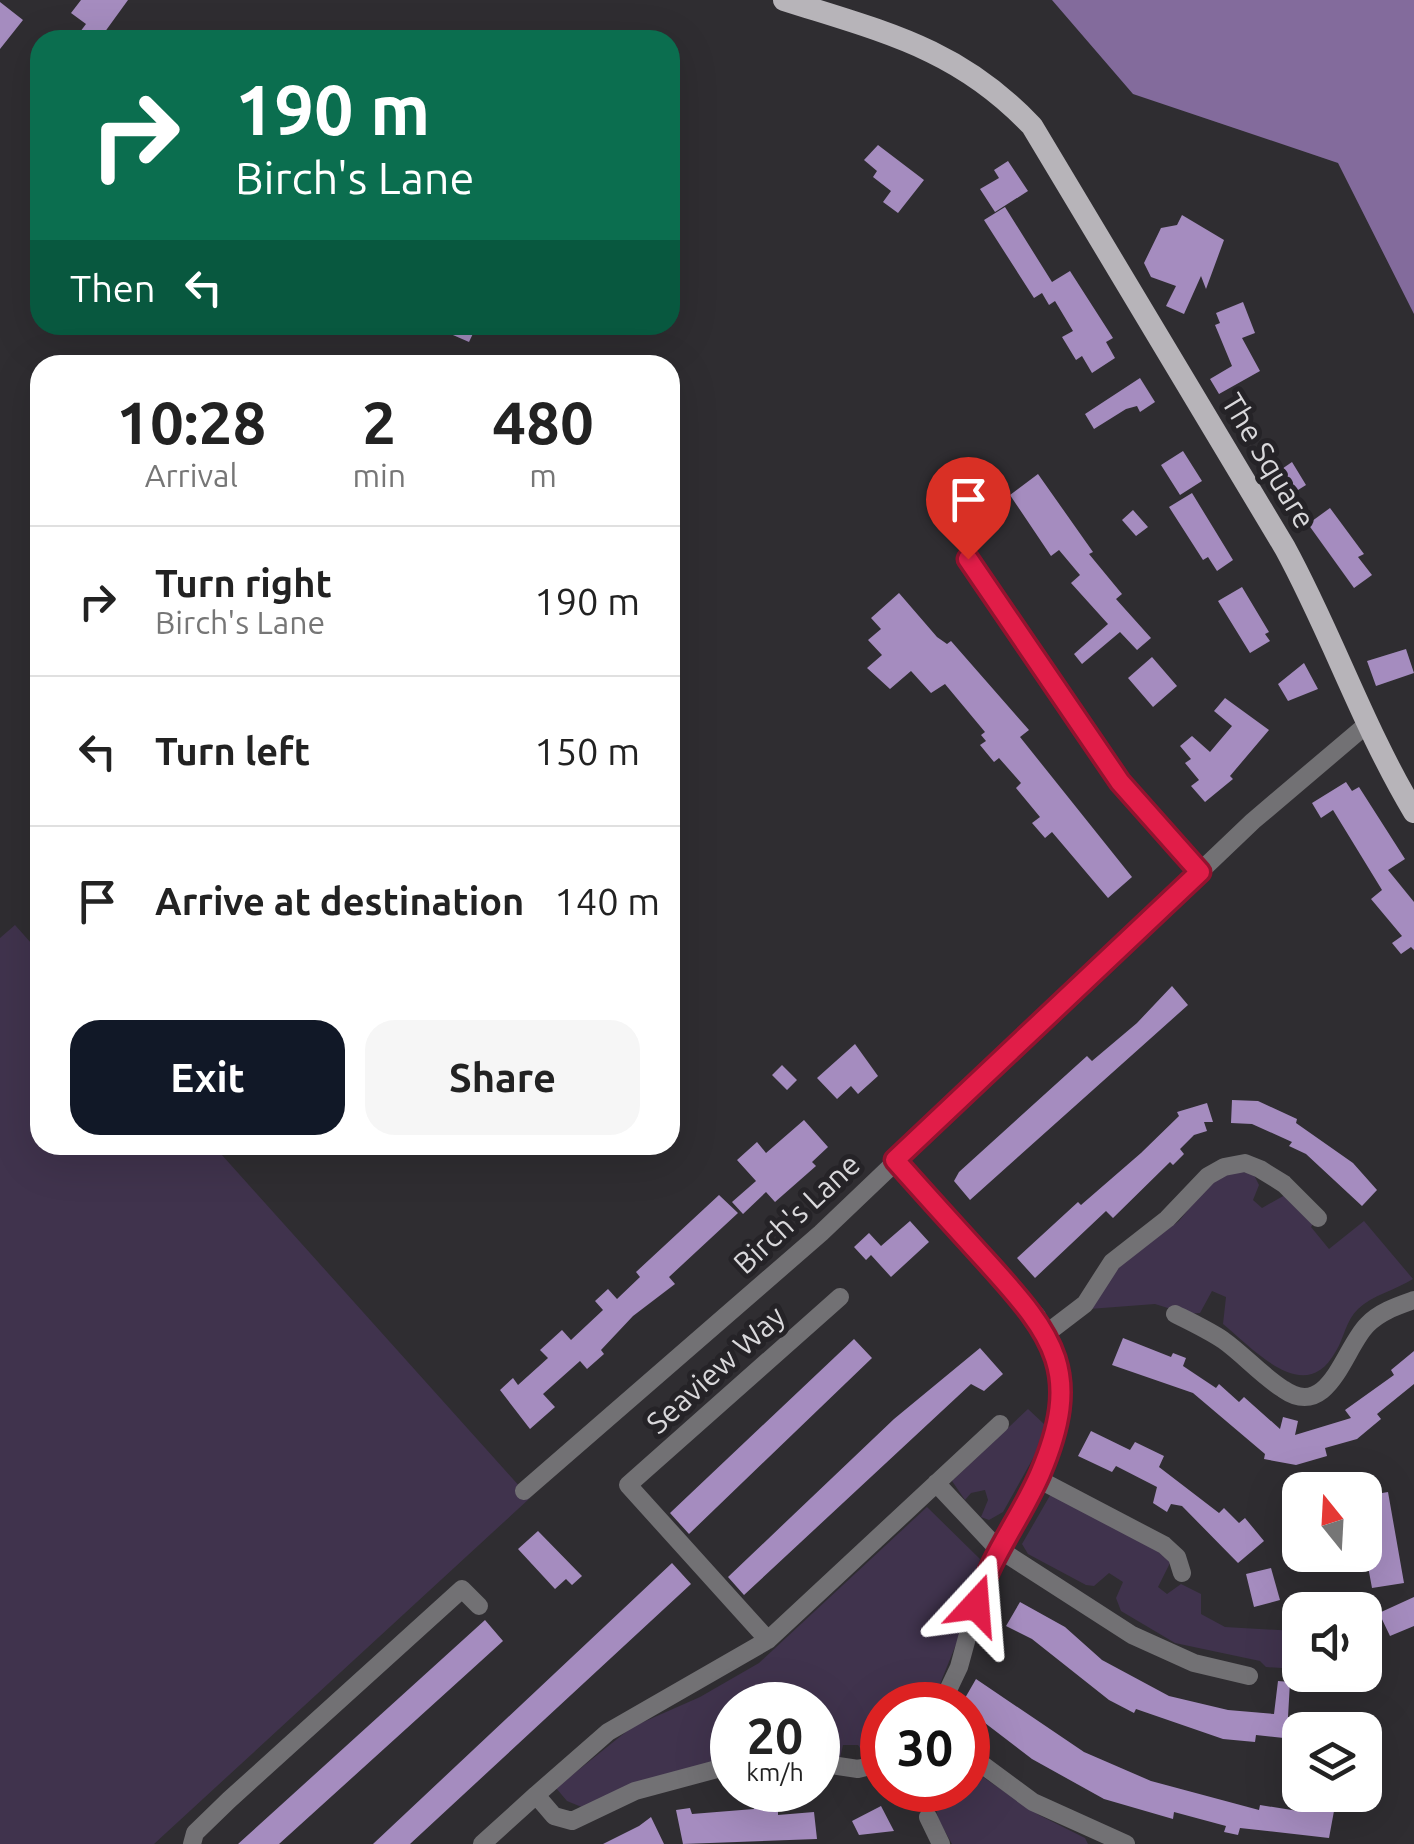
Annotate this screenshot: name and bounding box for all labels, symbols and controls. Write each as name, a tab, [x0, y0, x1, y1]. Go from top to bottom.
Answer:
icon: right	[70, 70, 200, 200]
text: 190 m	[235, 70, 430, 148]
text: Birch's Lane	[235, 152, 474, 203]
icon: left	[176, 260, 231, 315]
text: Then	[70, 267, 156, 309]
street label: The Square	[1215, 387, 1322, 534]
text: 10:28	[116, 388, 266, 455]
text: 2	[362, 388, 396, 455]
text: 480	[492, 388, 594, 455]
text: Arrival	[145, 457, 238, 493]
text: min	[352, 457, 406, 493]
text: m	[529, 457, 557, 493]
pin	[926, 457, 1011, 560]
icon: arrive	[941, 472, 996, 527]
text: Turn right	[155, 562, 332, 604]
icon: right	[70, 574, 125, 629]
text: 190 m	[534, 580, 640, 622]
text: Birch's Lane	[155, 604, 325, 640]
icon: left	[70, 724, 125, 779]
text: Turn left	[155, 730, 310, 772]
text: 150 m	[534, 730, 640, 772]
icon: arrive	[70, 874, 125, 929]
text: Arrive at destination	[155, 880, 524, 922]
text: 140 m	[554, 880, 660, 922]
button: Exit	[70, 1020, 345, 1135]
button: Share	[365, 1020, 640, 1135]
street label: Birch's Lane	[726, 1146, 866, 1280]
street label: Seaview Way	[640, 1299, 791, 1440]
north arrow	[1282, 1472, 1382, 1572]
map controls	[1282, 1472, 1382, 1812]
position arrow	[924, 1553, 1028, 1657]
button: sound	[1282, 1592, 1382, 1692]
speed limit sign: 30	[860, 1682, 990, 1812]
text: 20	[747, 1707, 803, 1763]
button: layers	[1282, 1712, 1382, 1812]
text: km/h	[746, 1758, 804, 1786]

